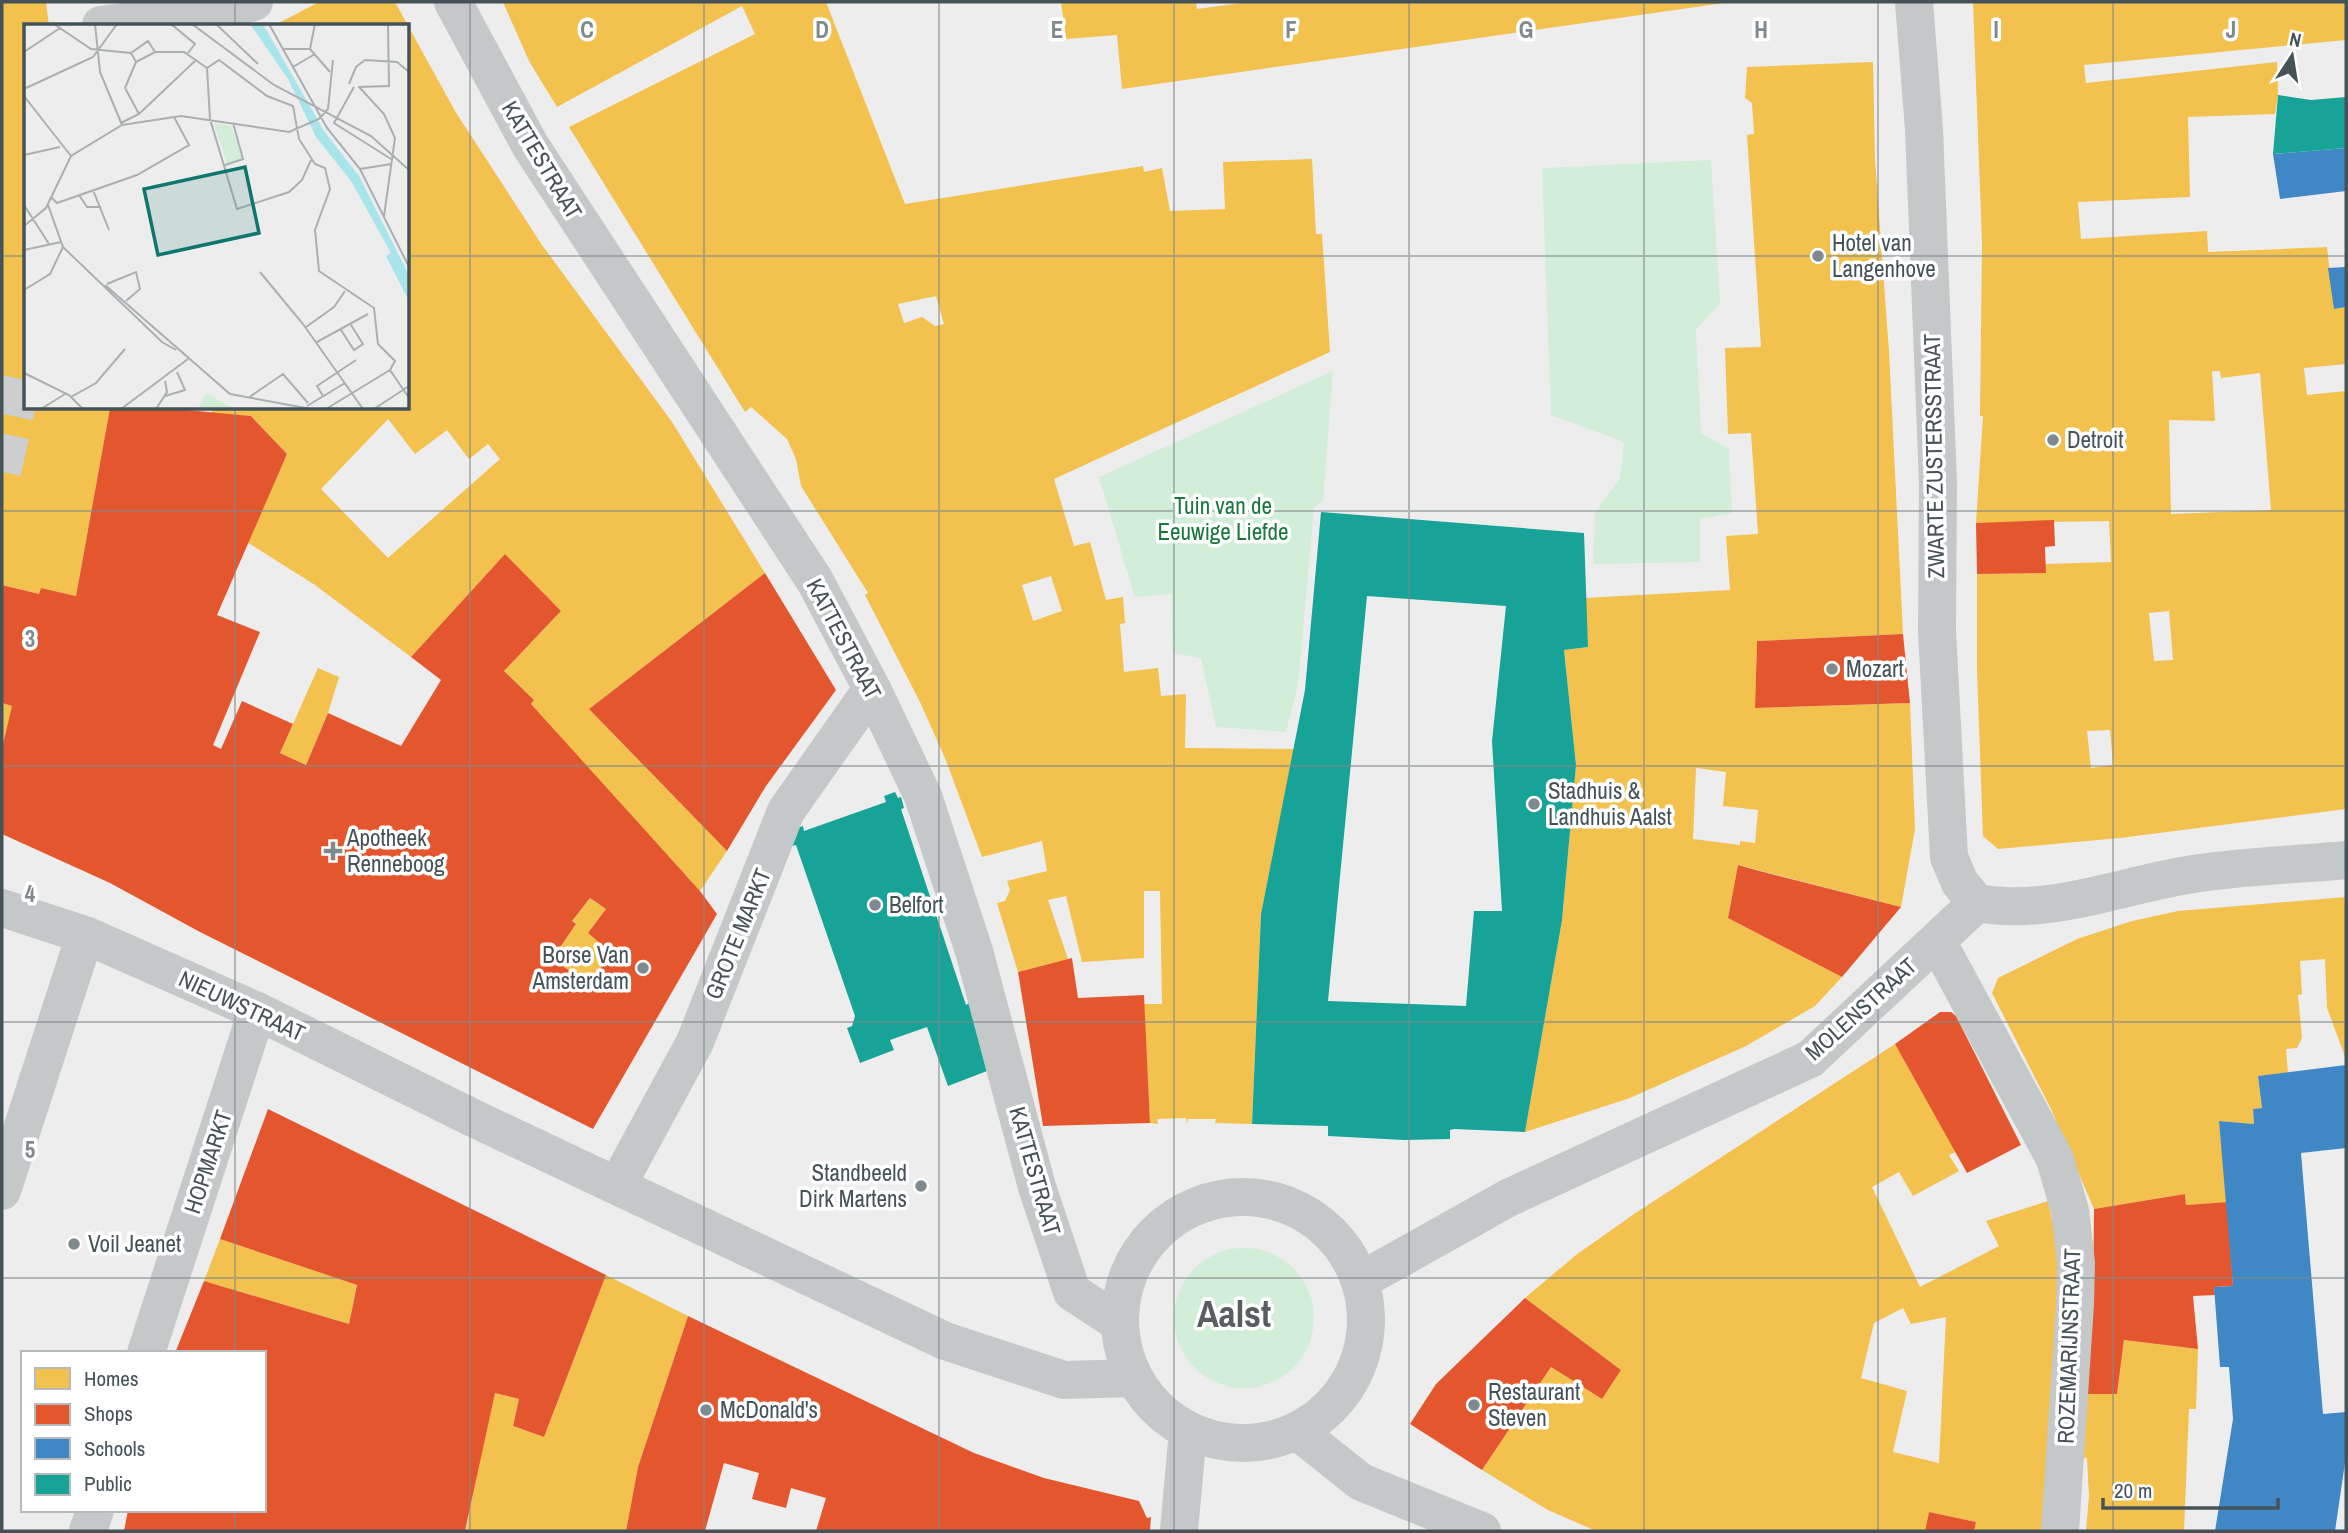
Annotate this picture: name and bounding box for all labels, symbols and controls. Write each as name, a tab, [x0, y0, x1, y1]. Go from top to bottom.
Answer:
text: C	[580, 14, 594, 45]
text: D	[815, 14, 829, 45]
text: E	[1051, 14, 1063, 45]
text: F	[1285, 14, 1297, 45]
text: G	[1519, 14, 1533, 45]
text: H	[1754, 14, 1768, 45]
text: I	[1993, 14, 1999, 45]
text: J	[2226, 14, 2236, 45]
north arrow	[2257, 21, 2327, 91]
inset map	[24, 24, 410, 410]
text: N	[2287, 25, 2304, 53]
street label: KATTESTRAAT	[495, 95, 590, 225]
place label: Hotel van Langenhove	[1832, 227, 1936, 284]
marker: Hotel van Langenhove	[1810, 248, 1826, 264]
street label: ZWARTE ZUSTERSSTRAAT	[1916, 333, 1951, 579]
place label: Detroit	[2067, 424, 2124, 455]
marker: Detroit	[2045, 432, 2061, 448]
park label: Tuin van de Eeuwige Liefde	[1157, 490, 1289, 547]
street label: KATTESTRAAT	[800, 573, 889, 705]
text: 3	[25, 623, 35, 654]
place label: Mozart	[1846, 653, 1904, 684]
marker: Mozart	[1824, 661, 1840, 677]
place label: Stadhuis & Landhuis Aalst	[1548, 775, 1672, 832]
marker: Stadhuis & Landhuis Aalst	[1526, 796, 1542, 812]
place label: Apotheek Renneboog	[346, 822, 445, 879]
marker: Apotheek Renneboog	[325, 843, 341, 859]
street label: GROTE MARKT	[697, 863, 778, 1004]
text: 4	[25, 878, 36, 909]
place label: Belfort	[889, 889, 944, 920]
marker: Belfort	[867, 897, 883, 913]
place label: Borse Van Amsterdam	[532, 939, 629, 996]
street label: MOLENSTRAAT	[1798, 950, 1923, 1067]
marker: Borse Van Amsterdam	[635, 960, 651, 976]
street label: NIEUWSTRAAT	[174, 963, 311, 1049]
street label: KATTESTRAAT	[1002, 1103, 1069, 1239]
street label: HOPMARKT	[176, 1106, 239, 1217]
text: 5	[25, 1134, 35, 1165]
place label: Standbeeld Dirk Martens	[799, 1157, 907, 1214]
marker: Standbeeld Dirk Martens	[913, 1178, 929, 1194]
place label: Voil Jeanet	[88, 1228, 181, 1259]
marker: Voil Jeanet	[66, 1236, 82, 1252]
street label: ROZEMARIJNSTRAAT	[2050, 1247, 2087, 1444]
district label: Aalst	[1197, 1289, 1271, 1339]
legend	[21, 1351, 266, 1512]
text: Homes	[84, 1364, 139, 1393]
place label: Restaurant Steven	[1488, 1376, 1580, 1433]
place label: McDonald's	[720, 1394, 818, 1425]
marker: Restaurant Steven	[1466, 1397, 1482, 1413]
text: Shops	[84, 1399, 133, 1428]
marker: McDonald's	[698, 1402, 714, 1418]
text: Schools	[84, 1434, 145, 1463]
scale bar	[2103, 1466, 2278, 1510]
text: Public	[84, 1469, 132, 1498]
text: 20 m	[2114, 1476, 2152, 1505]

